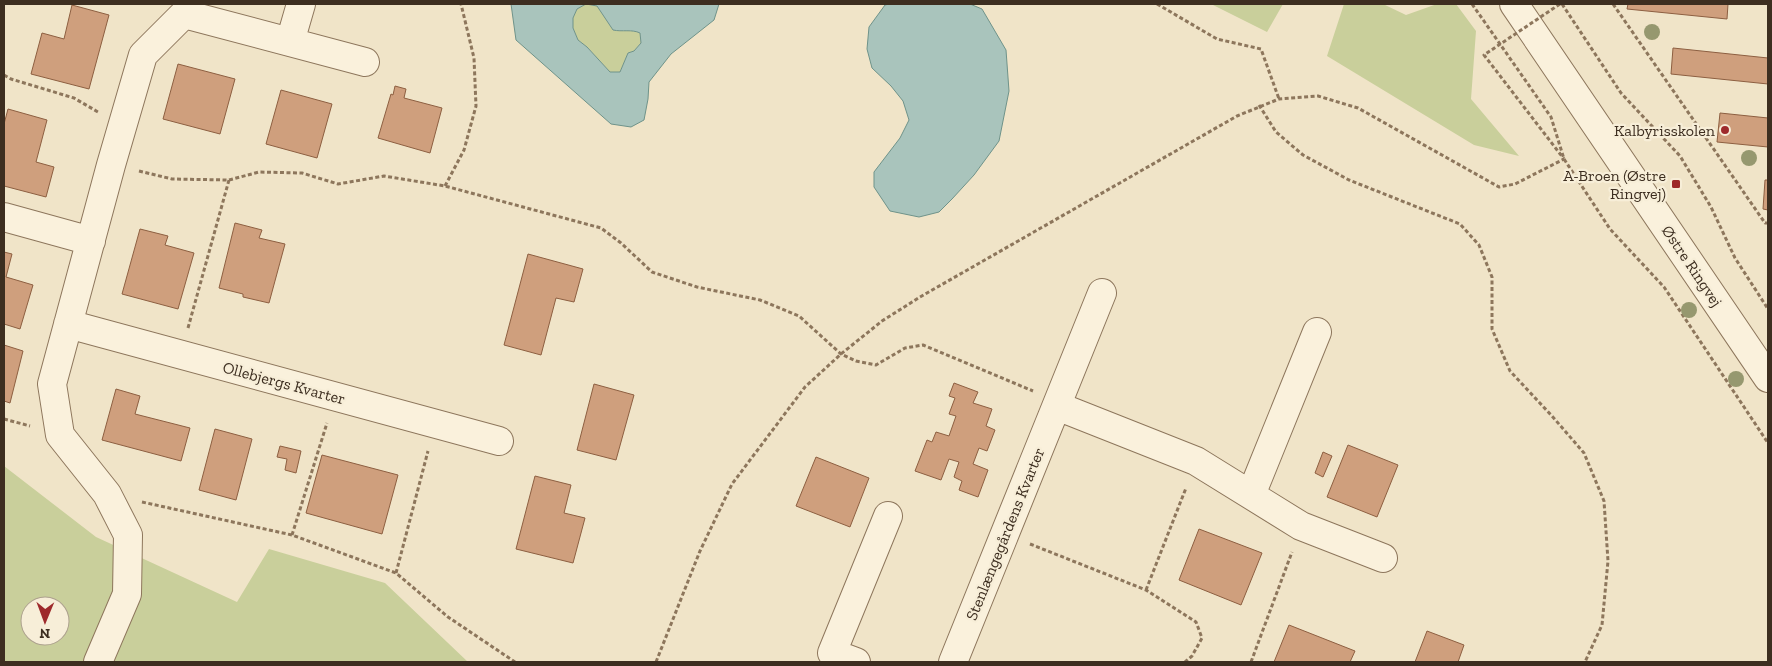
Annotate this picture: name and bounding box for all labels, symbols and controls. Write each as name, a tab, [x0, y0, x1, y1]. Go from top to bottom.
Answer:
place label: Kalbyrisskolen	[1614, 121, 1716, 140]
marker: Kalbyrisskolen	[1719, 124, 1731, 136]
place label: A-Broen (Østre Ringvej)	[1563, 166, 1666, 203]
marker: A-Broen (Østre Ringvej)	[1670, 178, 1682, 190]
street label: Østre Ringvej	[1658, 222, 1726, 310]
street label: Ollebjergs Kvarter	[221, 358, 348, 409]
street label: Stenlængegårdens Kvarter	[962, 445, 1048, 623]
north arrow	[20, 596, 70, 646]
text: N	[39, 625, 50, 642]

